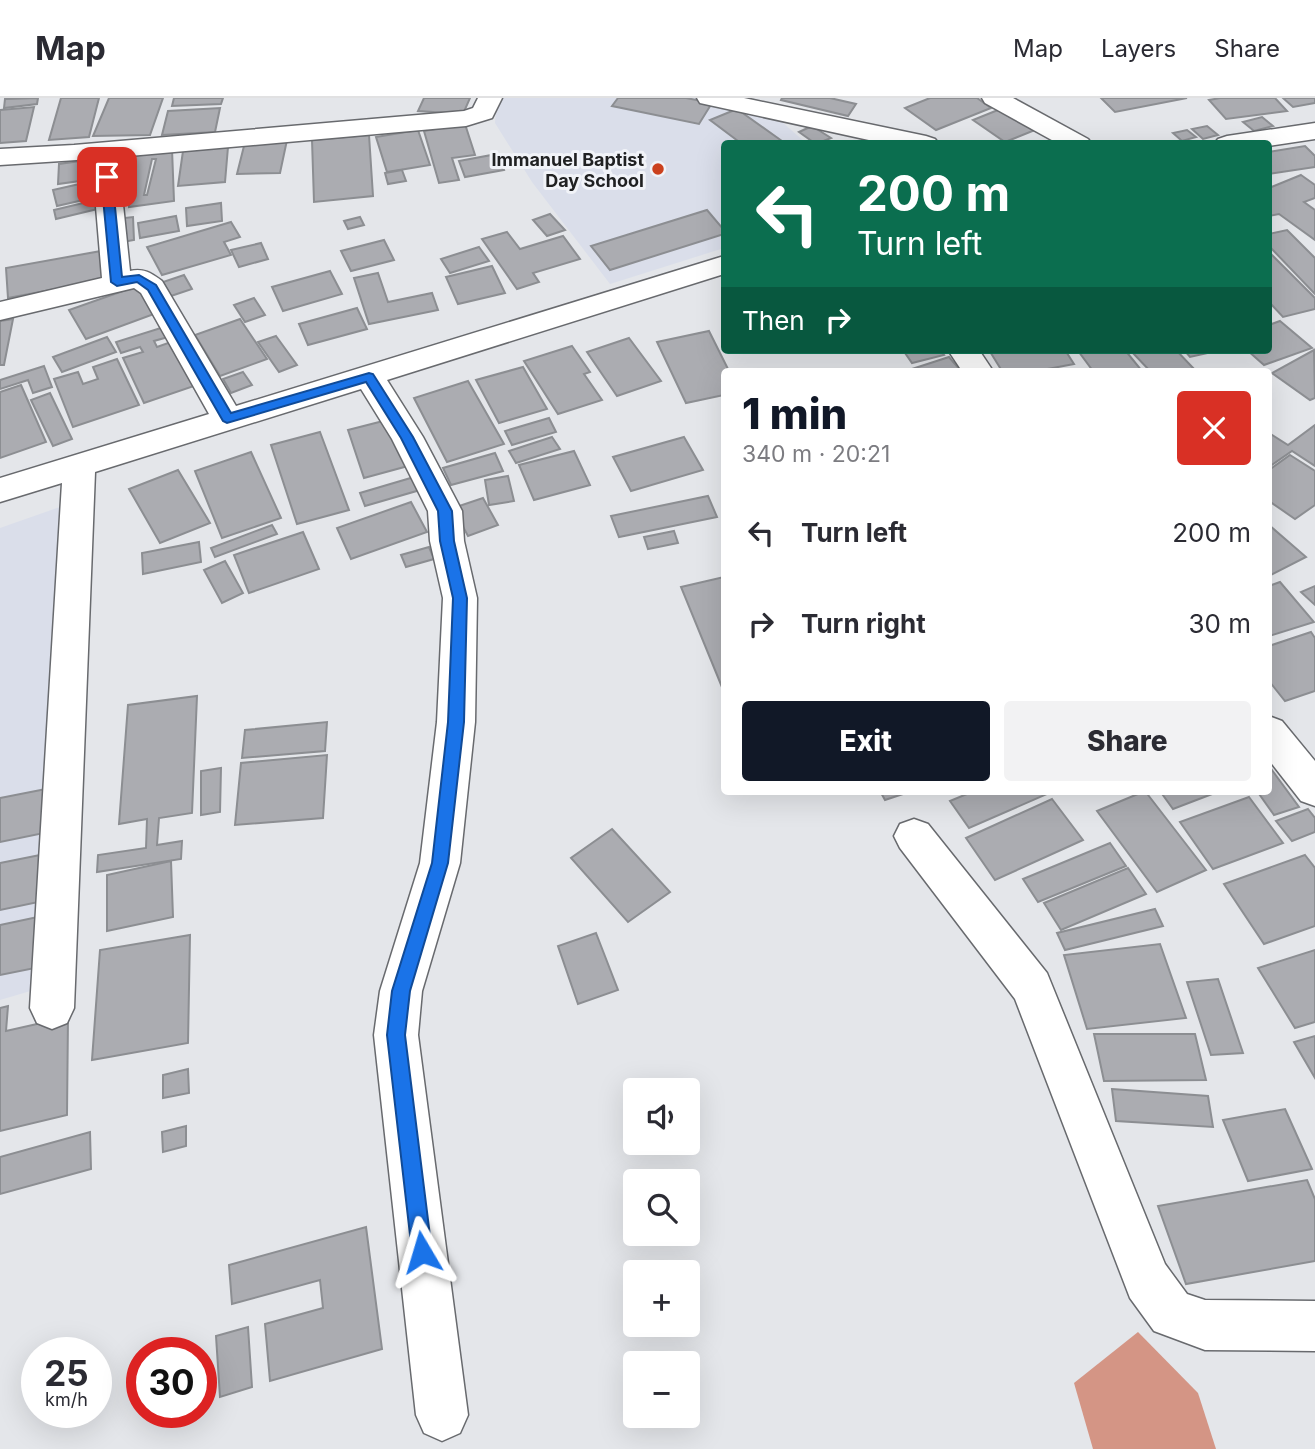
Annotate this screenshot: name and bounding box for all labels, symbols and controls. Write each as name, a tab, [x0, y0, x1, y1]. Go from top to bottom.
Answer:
text: Map	[35, 28, 106, 68]
text: Map	[1013, 34, 1063, 63]
text: Layers	[1101, 34, 1176, 63]
text: Share	[1214, 34, 1280, 63]
pin	[77, 147, 137, 207]
place label: Immanuel Baptist Day School	[492, 149, 644, 191]
icon: arrive	[88, 158, 126, 196]
marker: Immanuel Baptist Day School	[650, 161, 666, 177]
text: 200 m	[857, 164, 1010, 223]
icon: left	[742, 168, 833, 259]
text: Turn left	[857, 224, 982, 263]
icon: right	[819, 301, 857, 339]
text: Then	[742, 305, 805, 336]
text: 1 min	[742, 388, 847, 439]
button: close	[1177, 391, 1251, 465]
text: 340 m · 20:21	[742, 440, 890, 468]
icon: left	[742, 514, 780, 552]
text: Turn left	[801, 517, 907, 548]
text: 200 m	[1172, 517, 1251, 548]
icon: right	[742, 605, 780, 643]
text: Turn right	[801, 608, 926, 639]
text: 30 m	[1188, 608, 1251, 639]
button: Exit	[742, 701, 990, 781]
button: Share	[1004, 701, 1251, 781]
map controls	[623, 1078, 700, 1428]
button: sound	[623, 1078, 700, 1155]
button: search	[623, 1169, 700, 1246]
position arrow	[385, 1215, 459, 1289]
button: +	[623, 1260, 700, 1337]
speed limit sign: 30	[126, 1337, 217, 1428]
button: −	[623, 1351, 700, 1428]
text: 25	[44, 1352, 89, 1394]
text: km/h	[45, 1389, 88, 1410]

